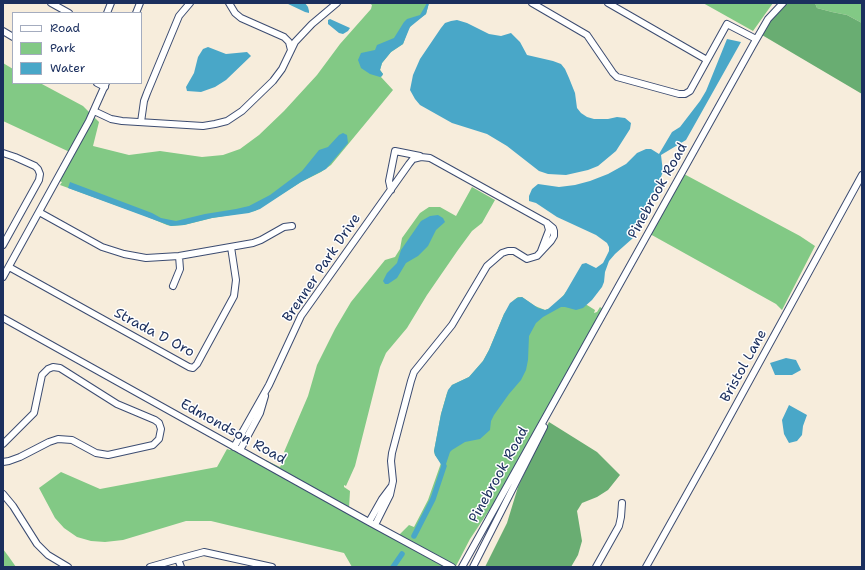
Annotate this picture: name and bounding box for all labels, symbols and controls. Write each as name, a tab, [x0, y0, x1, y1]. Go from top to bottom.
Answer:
legend	[12, 12, 142, 84]
text: Road	[50, 20, 80, 36]
text: Park	[50, 40, 76, 56]
text: Water	[50, 60, 85, 76]
street label: Pinebrook Road	[625, 140, 691, 242]
street label: Brenner Park Drive	[279, 211, 365, 325]
street label: Strada D Oro	[111, 305, 197, 361]
street label: Bristol Lane	[717, 327, 771, 405]
street label: Edmondson Road	[177, 396, 289, 468]
street label: Pinebrook Road	[466, 424, 532, 526]

